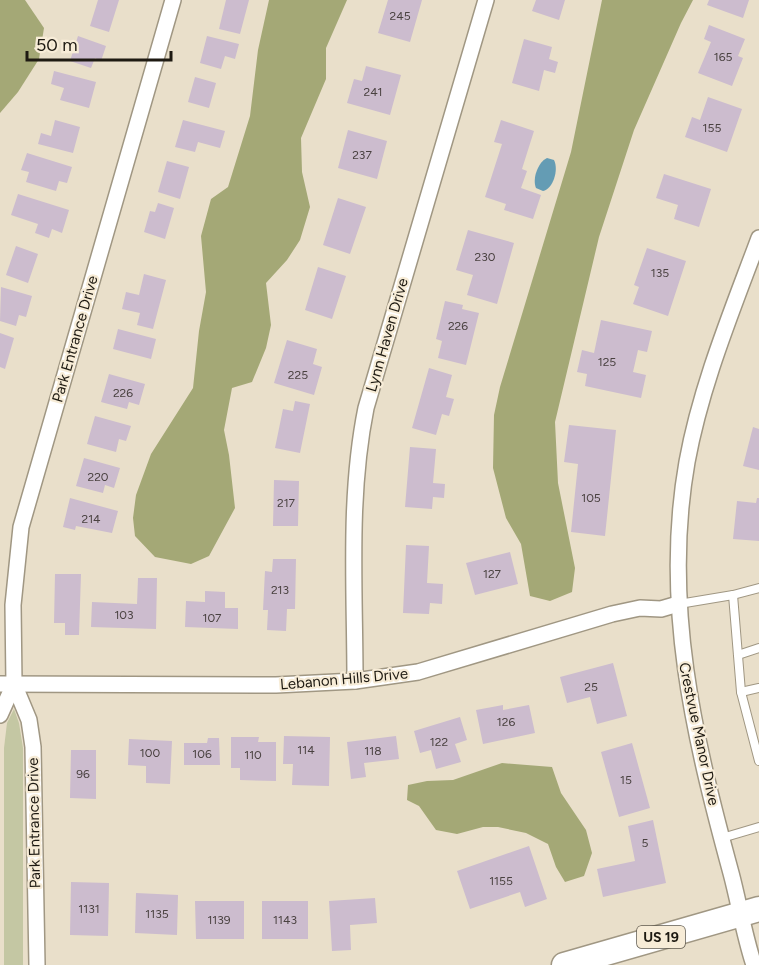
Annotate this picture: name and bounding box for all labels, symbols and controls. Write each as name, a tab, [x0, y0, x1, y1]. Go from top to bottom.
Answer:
house number: 245	[389, 9, 411, 23]
scale bar	[27, 24, 171, 62]
text: 50 m	[36, 34, 78, 56]
house number: 165	[714, 50, 732, 64]
house number: 241	[363, 85, 383, 99]
house number: 155	[703, 121, 721, 135]
house number: 237	[352, 148, 372, 162]
house number: 230	[475, 250, 496, 264]
house number: 135	[651, 266, 669, 280]
street label: Park Entrance Drive	[48, 274, 102, 404]
street label: Lynn Haven Drive	[362, 276, 412, 394]
house number: 226	[448, 319, 468, 333]
house number: 125	[598, 355, 616, 369]
house number: 225	[288, 368, 308, 382]
house number: 226	[113, 386, 133, 400]
house number: 220	[87, 470, 109, 484]
house number: 105	[581, 491, 601, 505]
house number: 217	[277, 496, 296, 510]
house number: 214	[81, 512, 101, 526]
house number: 127	[483, 567, 502, 581]
house number: 213	[271, 583, 289, 597]
house number: 103	[114, 608, 134, 622]
house number: 107	[202, 611, 222, 625]
street label: Crestvue Manor Drive	[675, 661, 723, 807]
street label: Lebanon Hills Drive	[279, 664, 409, 694]
house number: 25	[584, 680, 598, 694]
house number: 126	[497, 715, 515, 729]
house number: 122	[430, 735, 448, 749]
house number: 114	[297, 743, 315, 757]
house number: 118	[364, 744, 382, 758]
house number: 100	[140, 746, 160, 760]
house number: 106	[192, 747, 212, 761]
house number: 110	[244, 748, 262, 762]
street label: Park Entrance Drive	[24, 757, 44, 889]
house number: 96	[76, 767, 90, 781]
house number: 15	[620, 773, 632, 787]
house number: 5	[642, 836, 649, 850]
house number: 1155	[489, 874, 513, 888]
house number: 1131	[78, 902, 100, 916]
house number: 1135	[145, 907, 169, 921]
house number: 1139	[207, 913, 231, 927]
house number: 1143	[273, 913, 297, 927]
road number: US 19	[637, 926, 685, 948]

